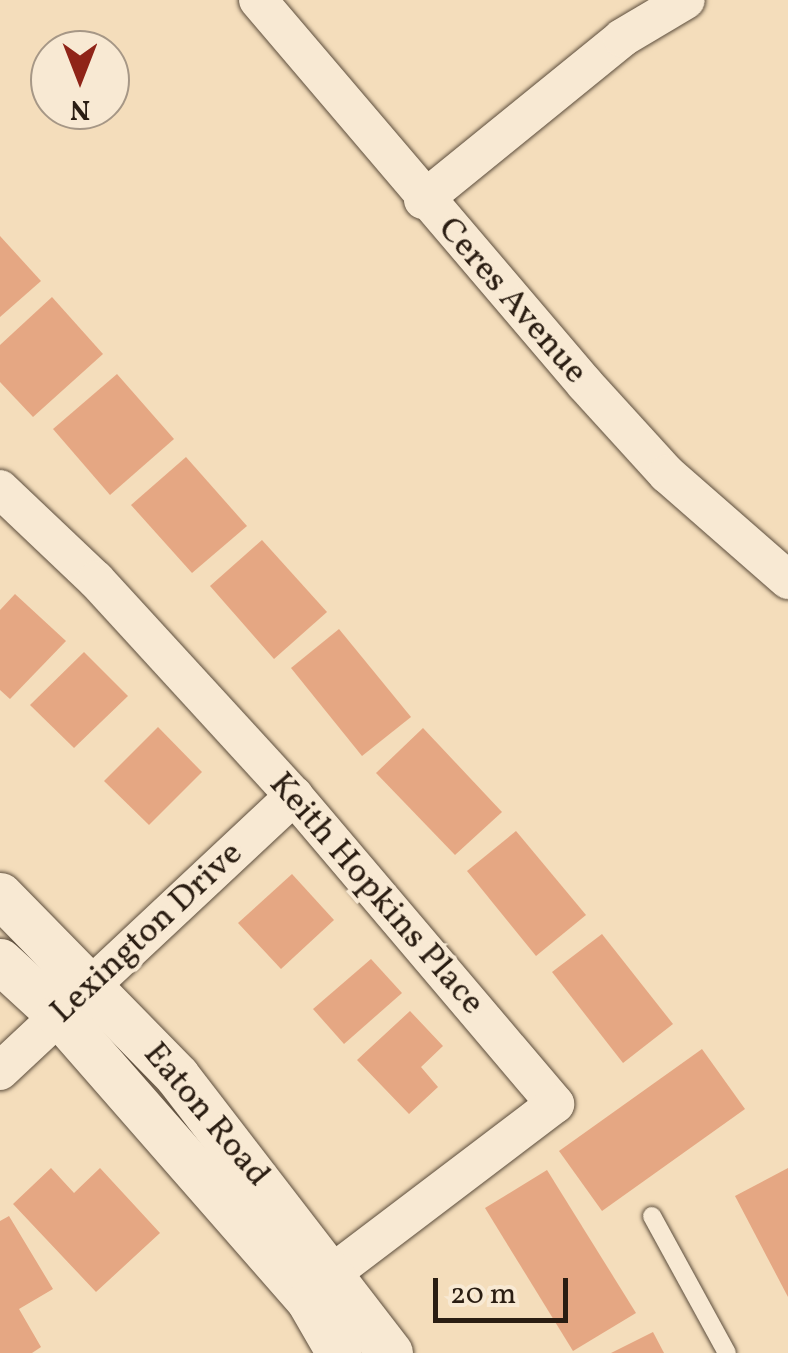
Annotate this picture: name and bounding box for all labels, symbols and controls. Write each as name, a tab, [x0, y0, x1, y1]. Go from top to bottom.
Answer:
north arrow	[30, 30, 130, 130]
text: N	[70, 89, 90, 128]
street label: Ceres Avenue	[428, 209, 596, 393]
street label: Keith Hopkins Place	[259, 764, 493, 1024]
street label: Lexington Drive	[42, 833, 252, 1033]
street label: Eaton Road	[134, 1034, 278, 1196]
scale bar	[438, 1258, 573, 1320]
text: 20 m	[450, 1274, 516, 1316]

